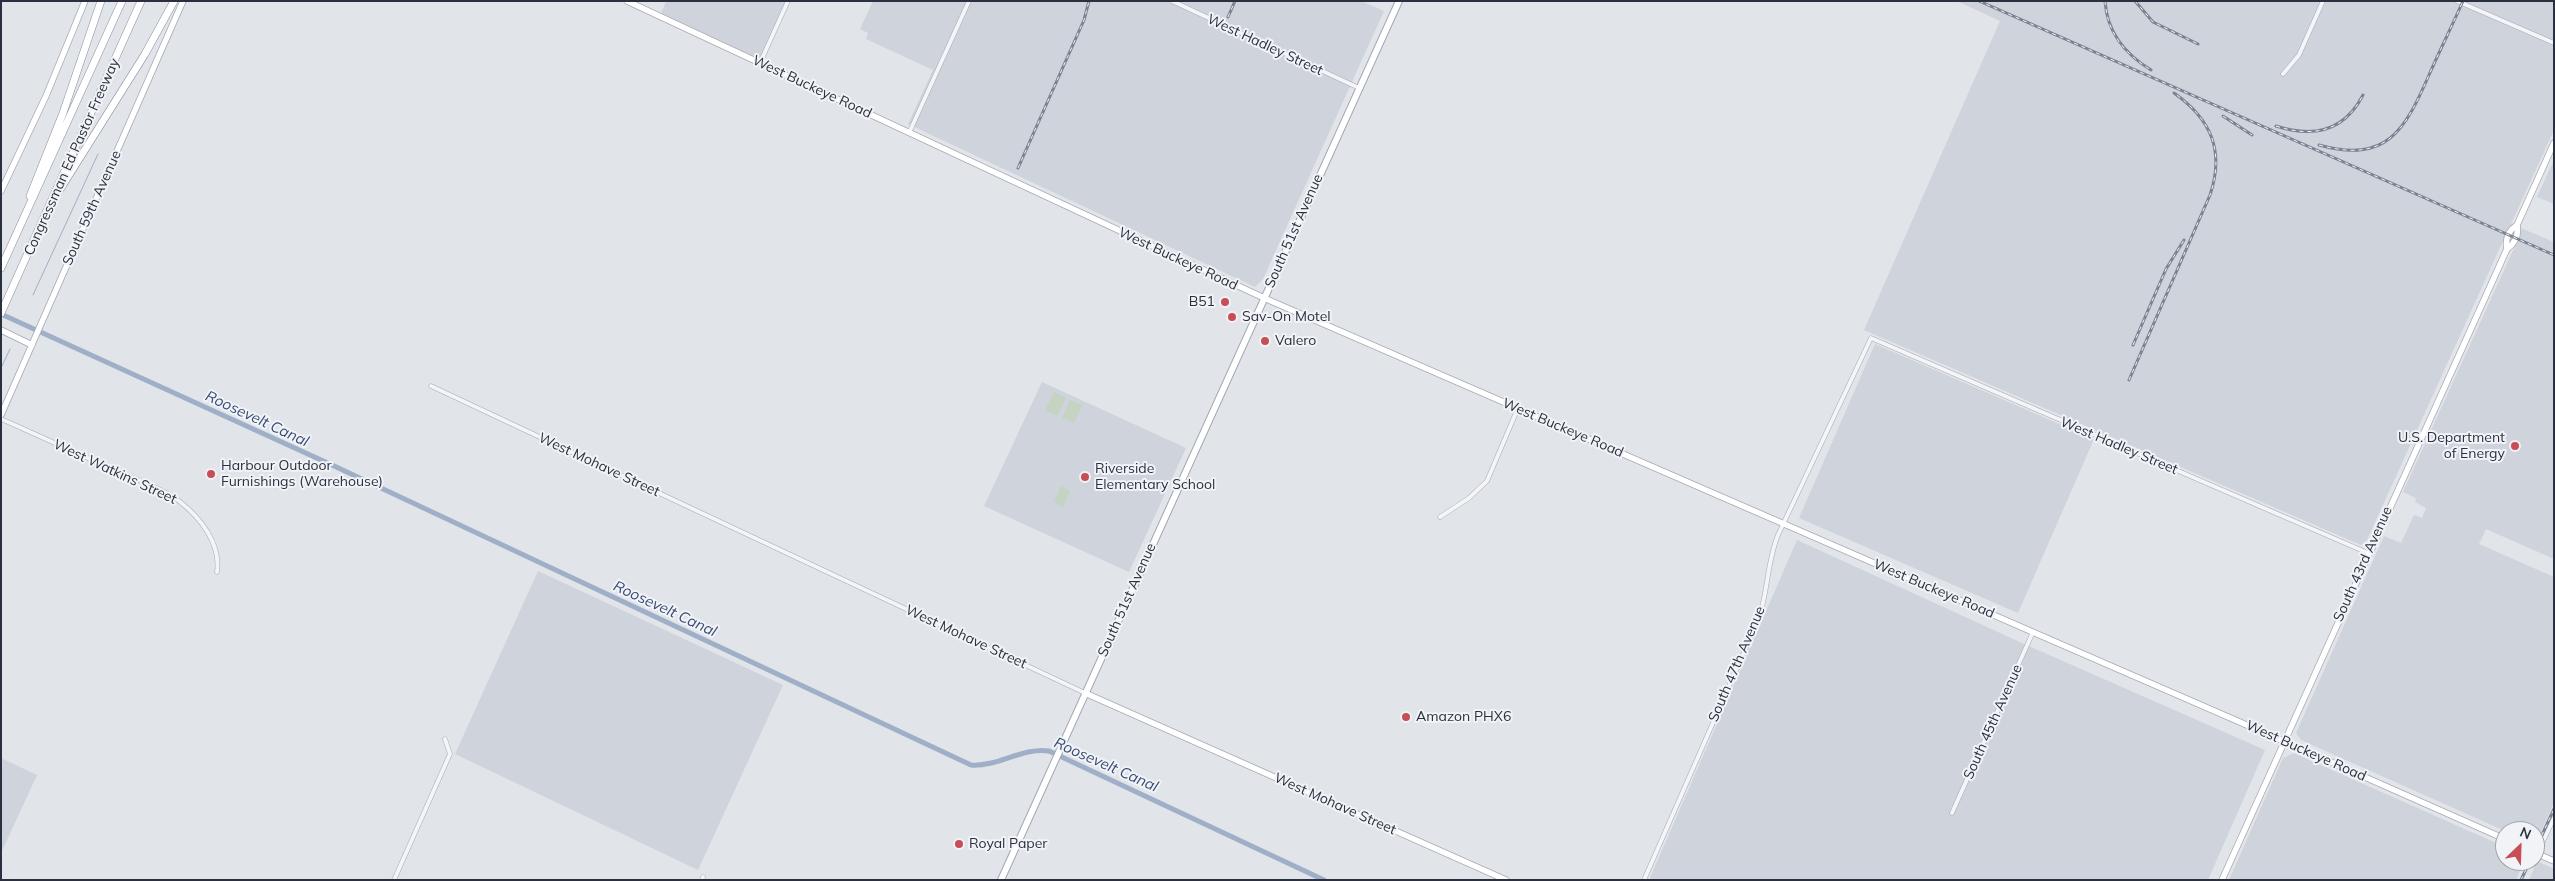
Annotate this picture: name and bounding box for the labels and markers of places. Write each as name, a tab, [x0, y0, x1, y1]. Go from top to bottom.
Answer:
place label: B51	[1189, 294, 1215, 310]
marker: B51	[1219, 296, 1231, 308]
place label: Sav-On Motel	[1242, 309, 1331, 325]
marker: Sav-On Motel	[1226, 311, 1238, 323]
place label: Valero	[1275, 333, 1316, 349]
marker: Valero	[1259, 335, 1271, 347]
place label: U.S. Department of Energy	[2398, 430, 2505, 462]
marker: U.S. Department of Energy	[2509, 440, 2521, 452]
place label: Harbour Outdoor Furnishings (Warehouse)	[221, 458, 383, 491]
place label: Riverside Elementary School	[1095, 461, 1215, 494]
marker: Harbour Outdoor Furnishings (Warehouse)	[205, 468, 217, 480]
marker: Riverside Elementary School	[1079, 471, 1091, 483]
place label: Amazon PHX6	[1416, 709, 1511, 725]
marker: Amazon PHX6	[1400, 711, 1412, 723]
place label: Royal Paper	[969, 836, 1047, 852]
marker: Royal Paper	[953, 838, 965, 850]

